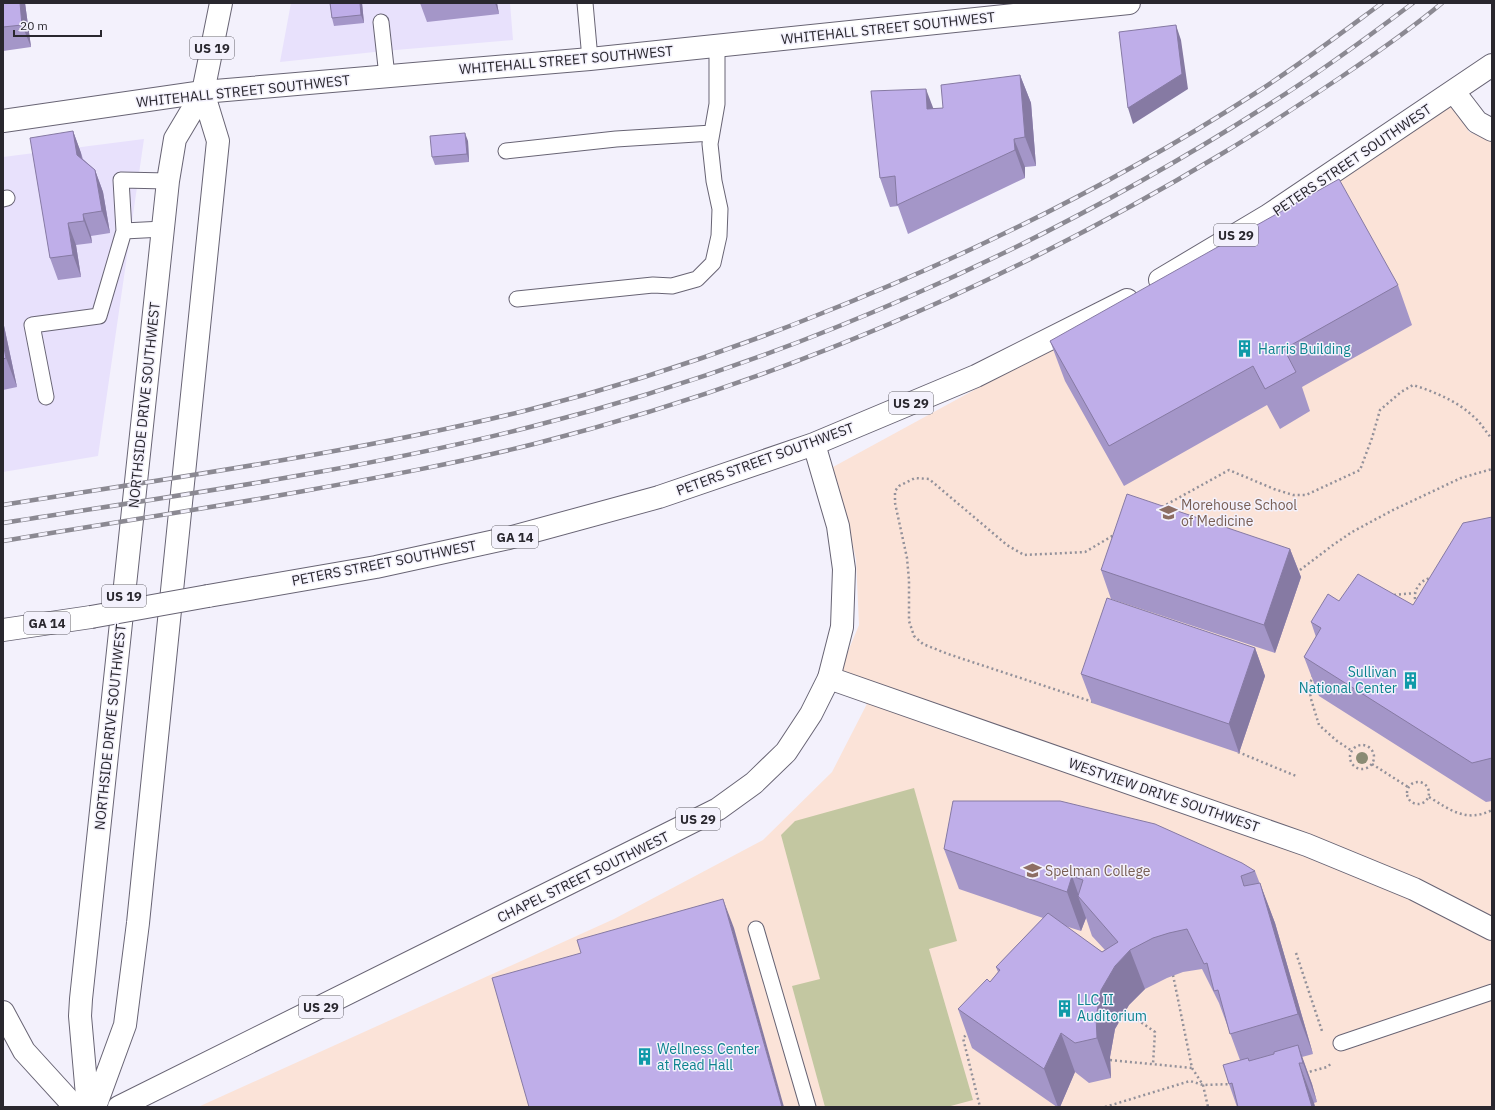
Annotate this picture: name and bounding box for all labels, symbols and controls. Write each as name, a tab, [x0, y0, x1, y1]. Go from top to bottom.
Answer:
street label: WHITEHALL STREET SOUTHWEST	[780, 8, 996, 48]
scale bar	[14, 12, 101, 38]
text: 20 m	[20, 18, 48, 33]
road number: US 19	[190, 37, 234, 59]
street label: WHITEHALL STREET SOUTHWEST	[458, 42, 674, 78]
street label: WHITEHALL STREET SOUTHWEST	[135, 71, 351, 111]
street label: PETERS STREET SOUTHWEST	[1269, 100, 1435, 220]
road number: US 29	[1214, 224, 1258, 246]
street label: NORTHSIDE DRIVE SOUTHWEST	[124, 301, 164, 509]
building icon: Harris Building	[1235, 339, 1255, 359]
place label: Harris Building	[1258, 340, 1351, 358]
road number: US 29	[889, 392, 933, 414]
street label: PETERS STREET SOUTHWEST	[674, 418, 856, 500]
place label: Morehouse School of Medicine	[1181, 496, 1297, 530]
school or university icon: Morehouse School of Medicine	[1158, 503, 1178, 523]
road number: GA 14	[492, 526, 538, 548]
street label: PETERS STREET SOUTHWEST	[290, 536, 478, 590]
road number: US 19	[102, 585, 146, 607]
road number: GA 14	[24, 612, 70, 634]
street label: NORTHSIDE DRIVE SOUTHWEST	[90, 623, 130, 831]
place label: Sullivan National Center	[1299, 663, 1397, 697]
building icon: Sullivan National Center	[1400, 670, 1420, 690]
street label: WESTVIEW DRIVE SOUTHWEST	[1066, 754, 1262, 836]
road number: US 29	[676, 808, 720, 830]
street label: CHAPEL STREET SOUTHWEST	[494, 827, 672, 927]
school or university icon: Spelman College	[1022, 861, 1042, 881]
place label: Spelman College	[1045, 862, 1151, 880]
place label: LLC II Auditorium	[1077, 991, 1147, 1025]
road number: US 29	[299, 996, 343, 1018]
building icon: LLC II Auditorium	[1054, 998, 1074, 1018]
place label: Wellness Center at Read Hall	[657, 1040, 759, 1074]
building icon: Wellness Center at Read Hall	[634, 1047, 654, 1067]

